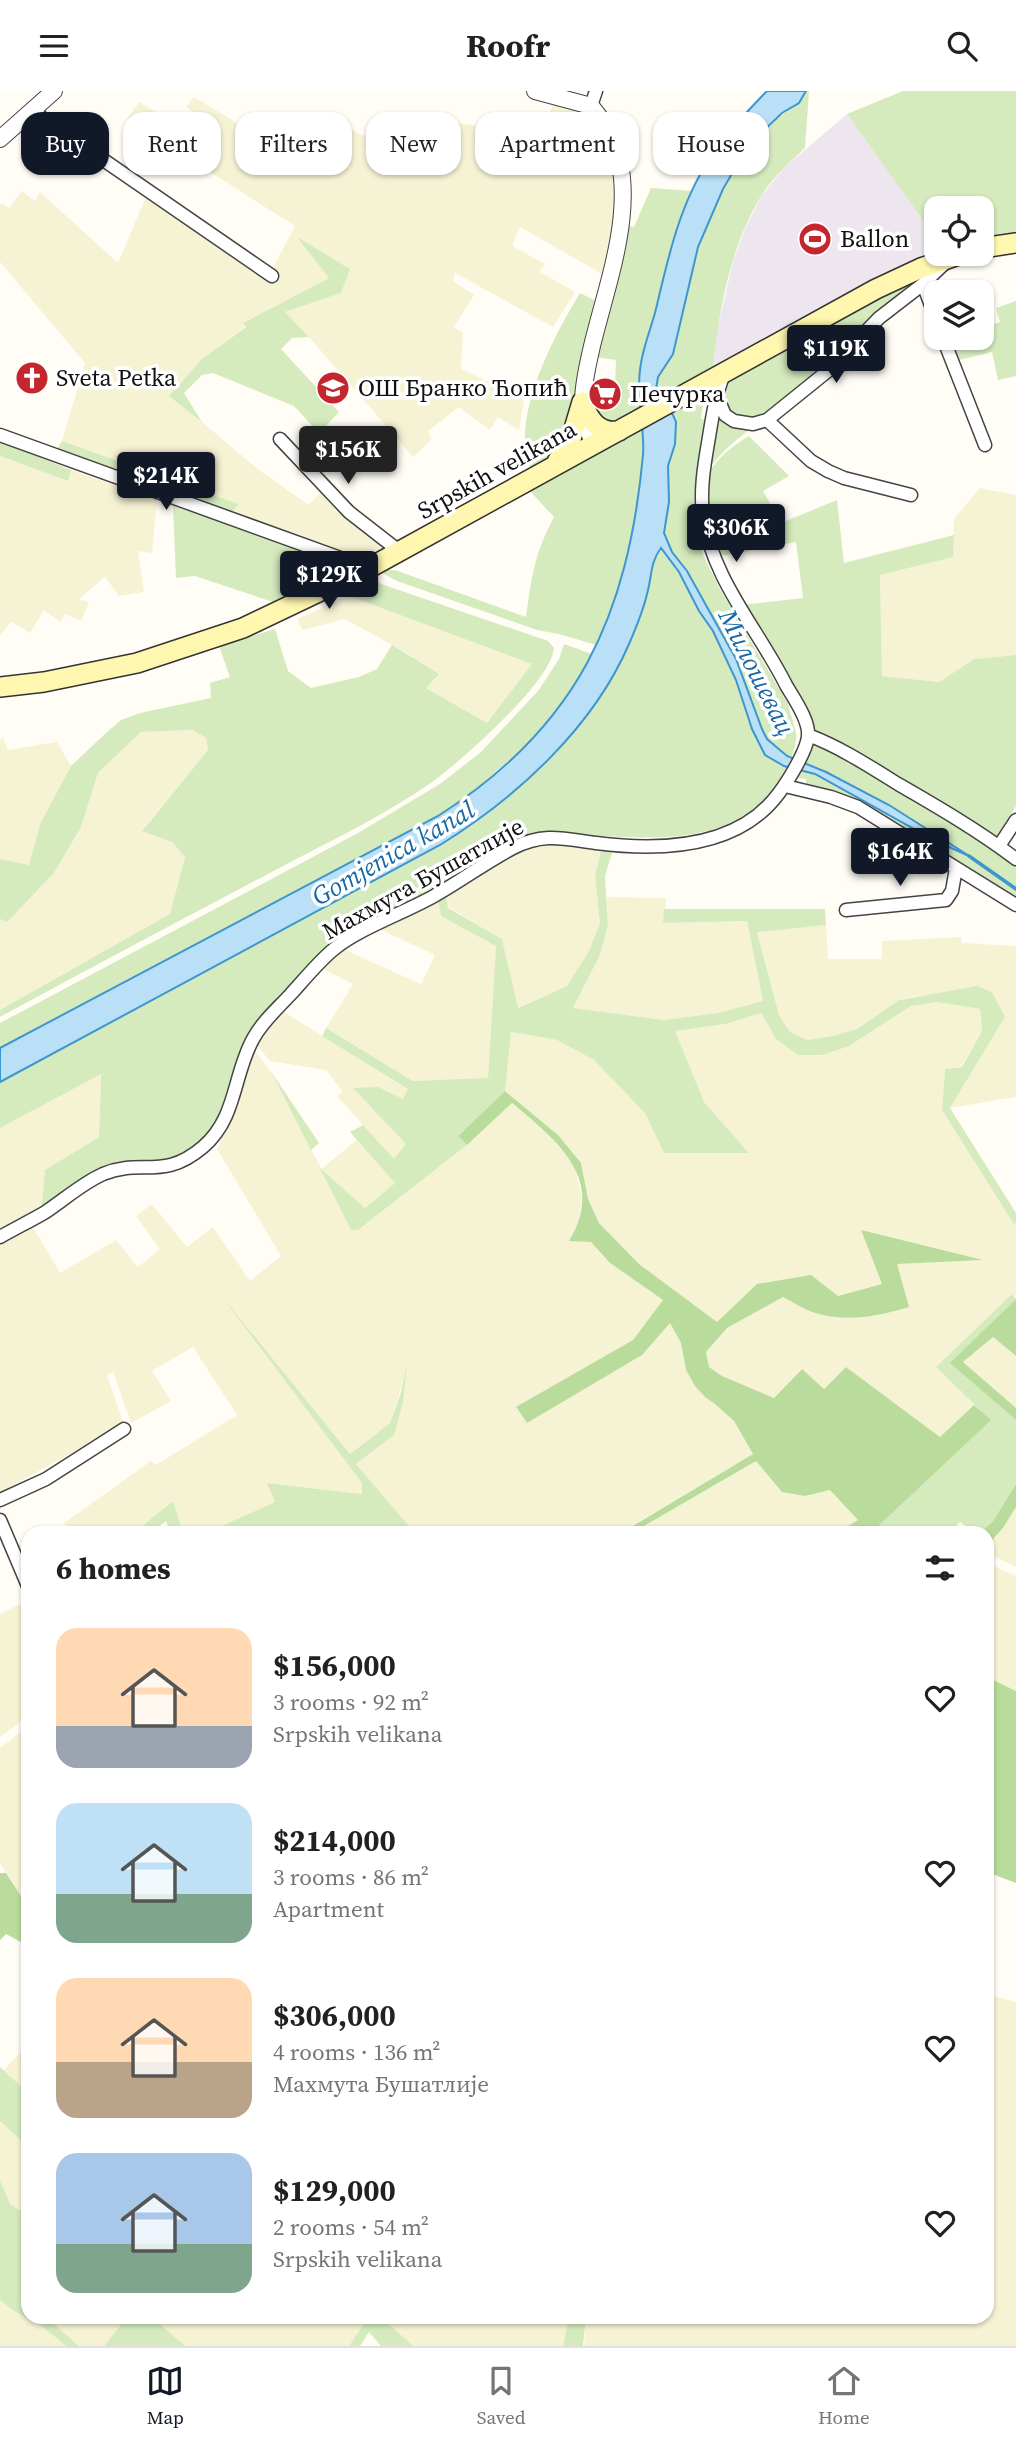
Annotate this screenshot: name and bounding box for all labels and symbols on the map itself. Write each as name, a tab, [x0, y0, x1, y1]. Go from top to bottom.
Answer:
sports icon: Ballon	[796, 220, 834, 258]
place label: Ballon	[840, 222, 909, 255]
pin: $119K	[787, 325, 885, 385]
church icon: Sveta Petka	[13, 359, 51, 397]
place label: Sveta Petka	[56, 361, 177, 394]
school or university icon: ОШ Бранко Ћопић	[314, 369, 352, 407]
place label: ОШ Бранко Ћопић	[358, 371, 568, 404]
supermarket icon: Печурка	[586, 375, 624, 413]
place label: Печурка	[630, 377, 725, 410]
street label: Srpskih velikana	[411, 412, 583, 527]
pin: $156K	[299, 427, 397, 486]
pin: $214K	[117, 453, 215, 512]
pin: $306K	[687, 505, 785, 564]
pin: $129K	[280, 552, 378, 611]
water label: Милошевац	[709, 602, 804, 741]
water label: Gomjenica kanal	[305, 791, 482, 914]
street label: Махмута Бушатлије	[316, 810, 529, 948]
pin: $164K	[851, 829, 949, 888]

